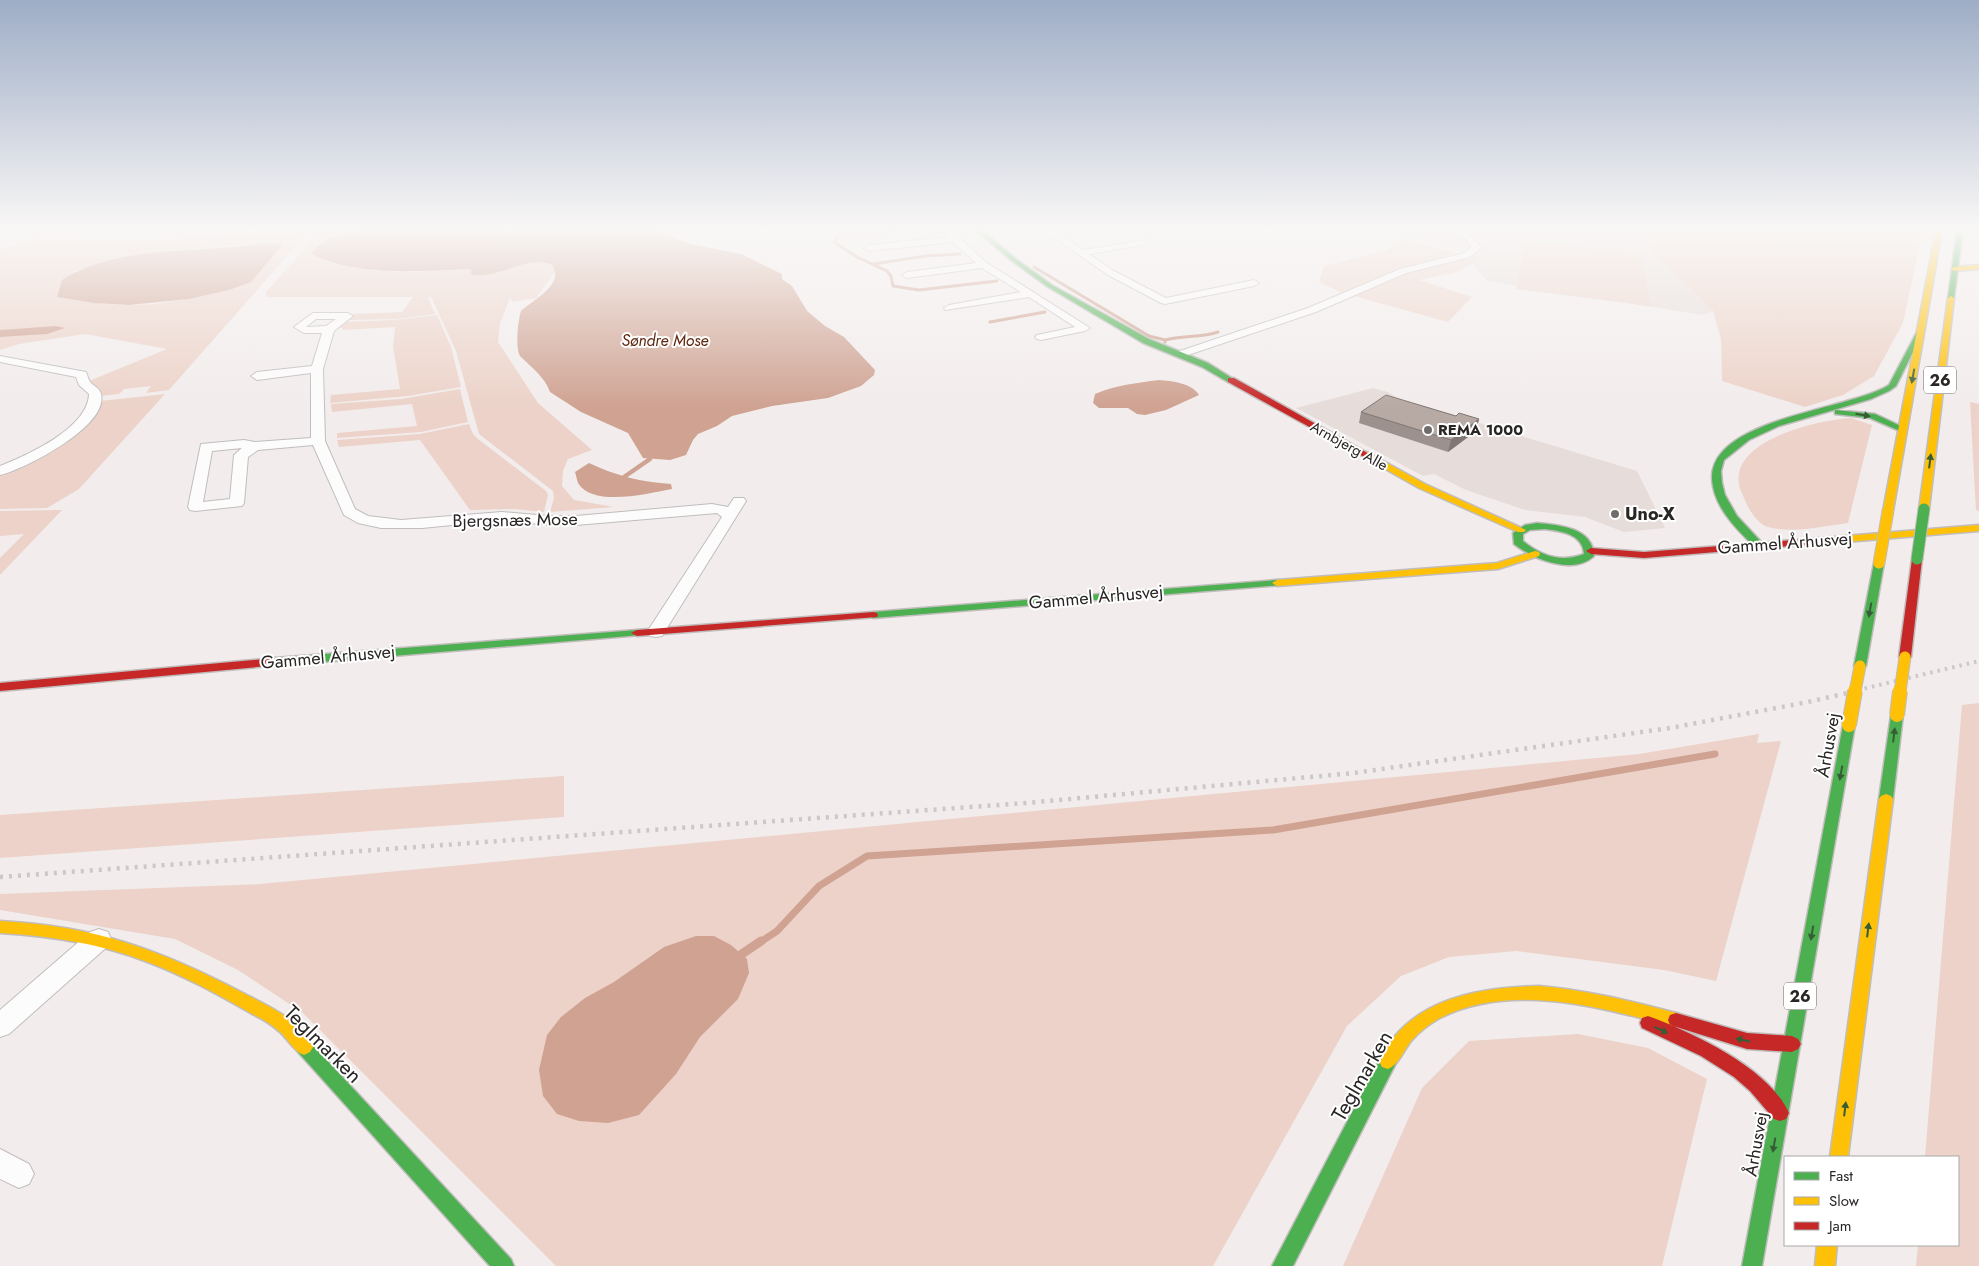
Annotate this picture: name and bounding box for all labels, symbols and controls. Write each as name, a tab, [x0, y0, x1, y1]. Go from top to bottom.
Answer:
water label: Søndre Mose	[621, 329, 709, 352]
road number: 26	[1924, 366, 1956, 394]
one-way arrow	[1909, 368, 1917, 384]
one-way arrow	[1856, 411, 1872, 419]
street label: Arnbjerg Alle	[1306, 416, 1392, 476]
place label: REMA 1000	[1438, 419, 1523, 441]
marker: REMA 1000	[1422, 424, 1434, 436]
one-way arrow	[1926, 453, 1934, 469]
place label: Uno-X	[1625, 501, 1676, 527]
street label: Bjergsnæs Mose	[452, 506, 578, 534]
marker: Uno-X	[1609, 508, 1621, 520]
street label: Gammel Århusvej	[1717, 525, 1853, 561]
street label: Gammel Århusvej	[1028, 578, 1164, 616]
one-way arrow	[1866, 603, 1874, 618]
street label: Gammel Århusvej	[260, 638, 396, 676]
street label: Århusvej	[1810, 710, 1846, 780]
one-way arrow	[1890, 726, 1898, 742]
one-way arrow	[1836, 766, 1844, 782]
one-way arrow	[1865, 922, 1873, 938]
one-way arrow	[1807, 926, 1815, 942]
road number: 26	[1784, 982, 1816, 1009]
street label: Teglmarken	[277, 998, 369, 1090]
street label: Teglmarken	[1324, 1025, 1400, 1127]
one-way arrow	[1654, 1026, 1668, 1034]
one-way arrow	[1736, 1036, 1751, 1044]
one-way arrow	[1841, 1101, 1849, 1117]
street label: Århusvej	[1738, 1109, 1774, 1179]
one-way arrow	[1769, 1137, 1777, 1153]
legend	[1784, 1156, 1959, 1246]
text: Fast	[1829, 1165, 1853, 1187]
text: Slow	[1829, 1190, 1860, 1212]
text: Jam	[1827, 1215, 1852, 1237]

